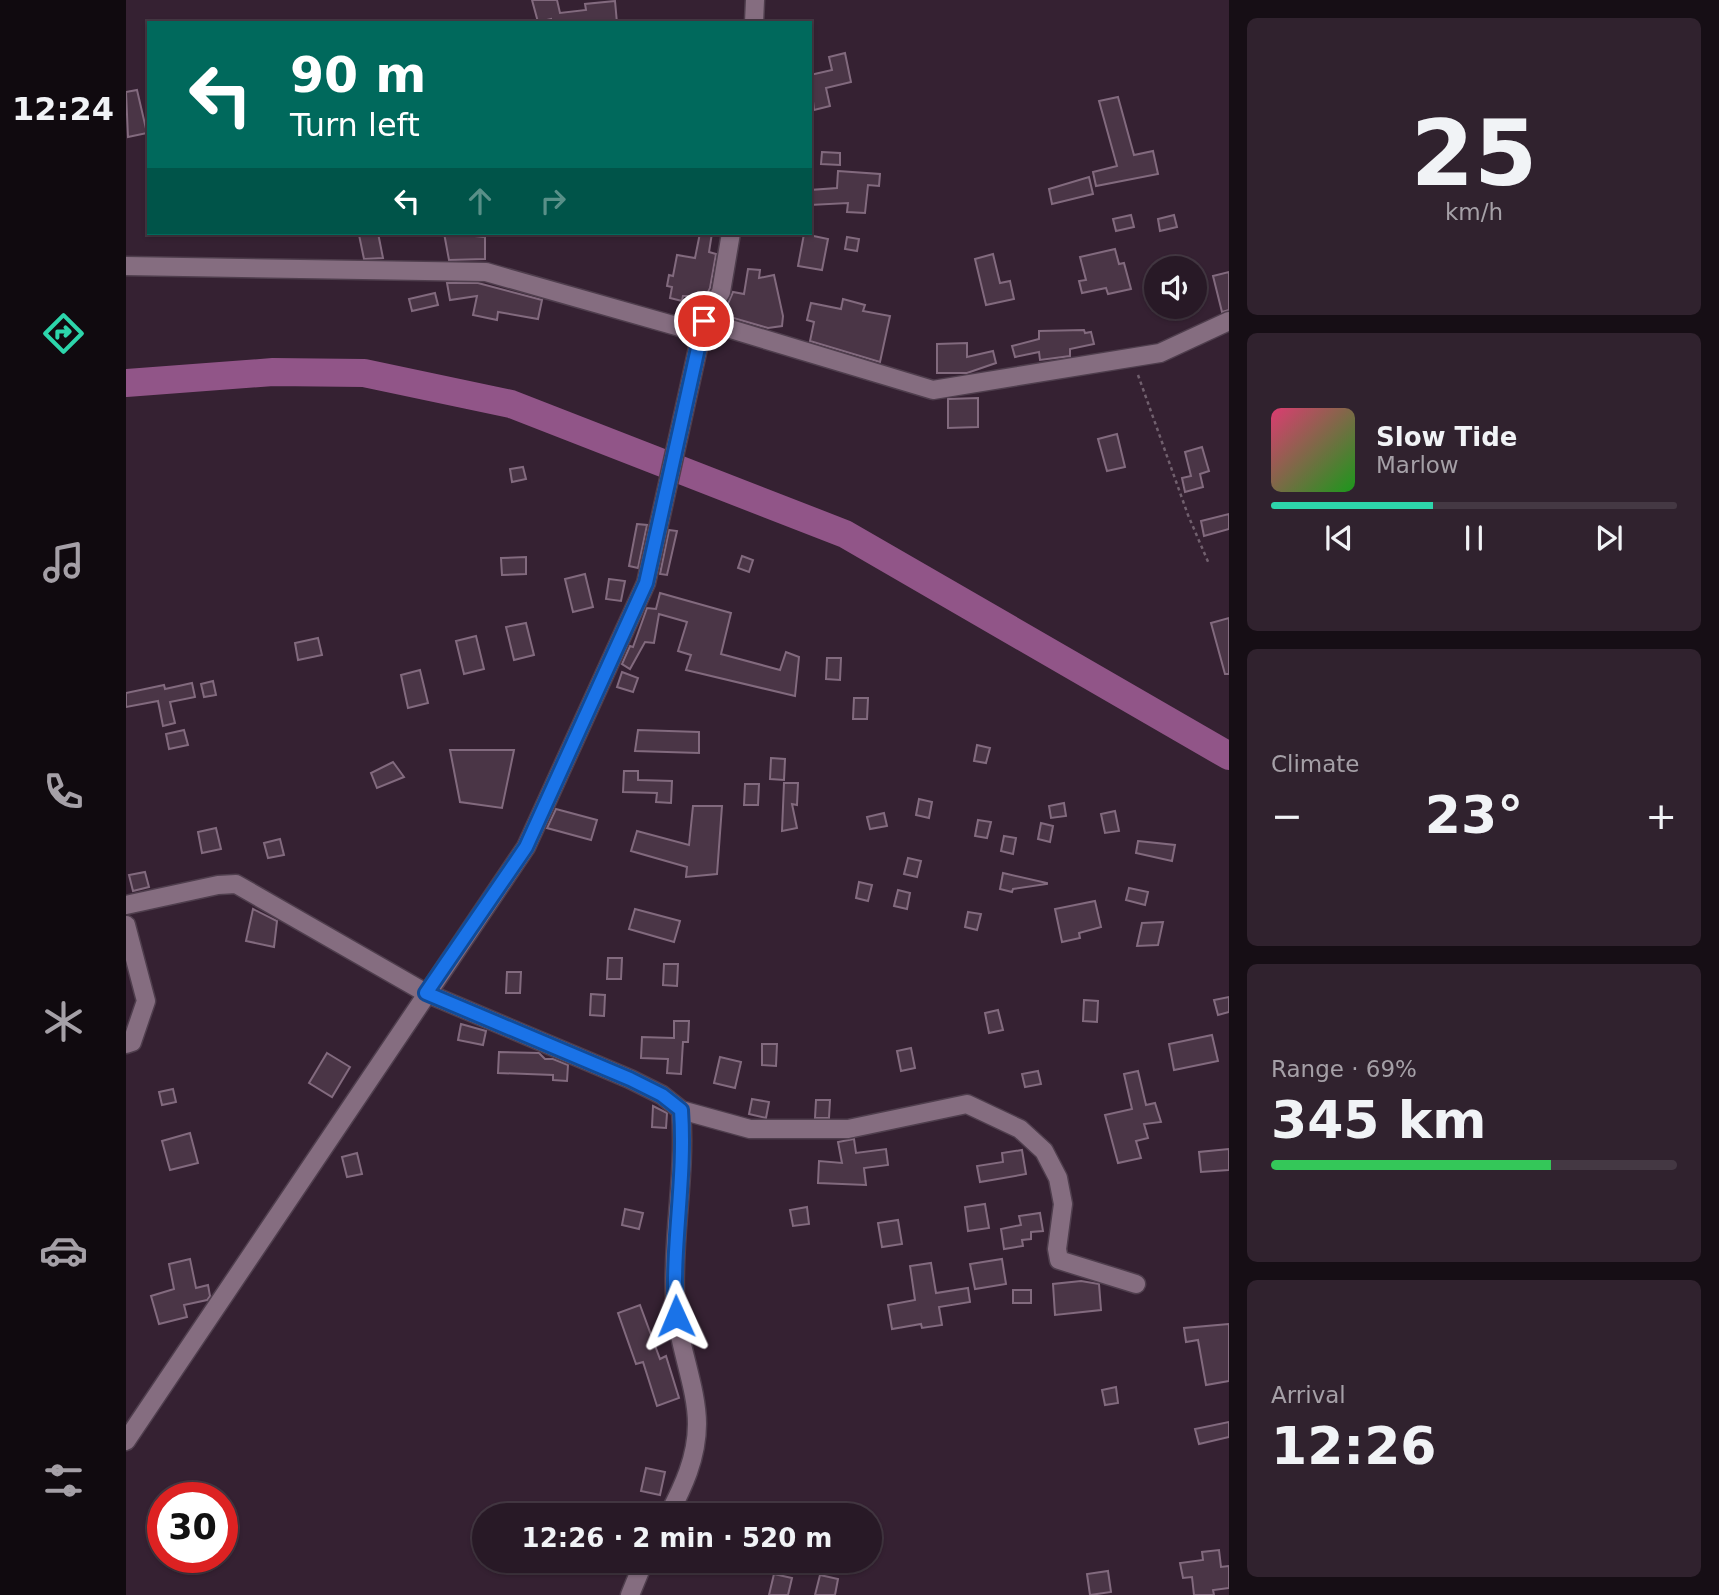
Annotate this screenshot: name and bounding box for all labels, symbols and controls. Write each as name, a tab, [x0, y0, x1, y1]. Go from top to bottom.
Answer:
text: 90 m	[290, 47, 426, 104]
icon: left	[175, 49, 266, 140]
text: 12:24	[12, 90, 114, 128]
text: 25	[1411, 101, 1537, 206]
text: Turn left	[290, 106, 420, 144]
icon: left	[388, 182, 426, 220]
icon: ahead	[461, 182, 499, 220]
icon: right	[534, 182, 572, 220]
text: km/h	[1445, 199, 1503, 225]
map controls	[1144, 256, 1207, 319]
button: sound	[1144, 256, 1207, 319]
pin	[674, 291, 734, 351]
icon: arrive	[685, 302, 723, 340]
icon: directions	[39, 309, 88, 358]
text: Slow Tide	[1376, 422, 1517, 452]
text: Marlow	[1376, 452, 1459, 478]
icon: previous	[1320, 519, 1358, 557]
icon: pause	[1455, 519, 1493, 557]
icon: next	[1590, 519, 1628, 557]
icon: music	[39, 538, 88, 587]
text: Climate	[1271, 751, 1360, 777]
icon: phone	[39, 767, 88, 816]
text: 23°	[1425, 785, 1523, 845]
text: −	[1271, 794, 1303, 838]
text: +	[1645, 794, 1677, 838]
icon: climate	[39, 997, 88, 1046]
text: Range · 69%	[1271, 1056, 1417, 1082]
text: 345 km	[1271, 1090, 1486, 1150]
icon: car	[39, 1226, 88, 1275]
position arrow	[639, 1279, 713, 1353]
text: Arrival	[1271, 1382, 1346, 1408]
text: 12:26	[1271, 1416, 1437, 1476]
icon: filters	[39, 1456, 88, 1505]
speed limit sign: 30	[147, 1482, 238, 1573]
text: 12:26 · 2 min · 520 m	[522, 1523, 832, 1553]

